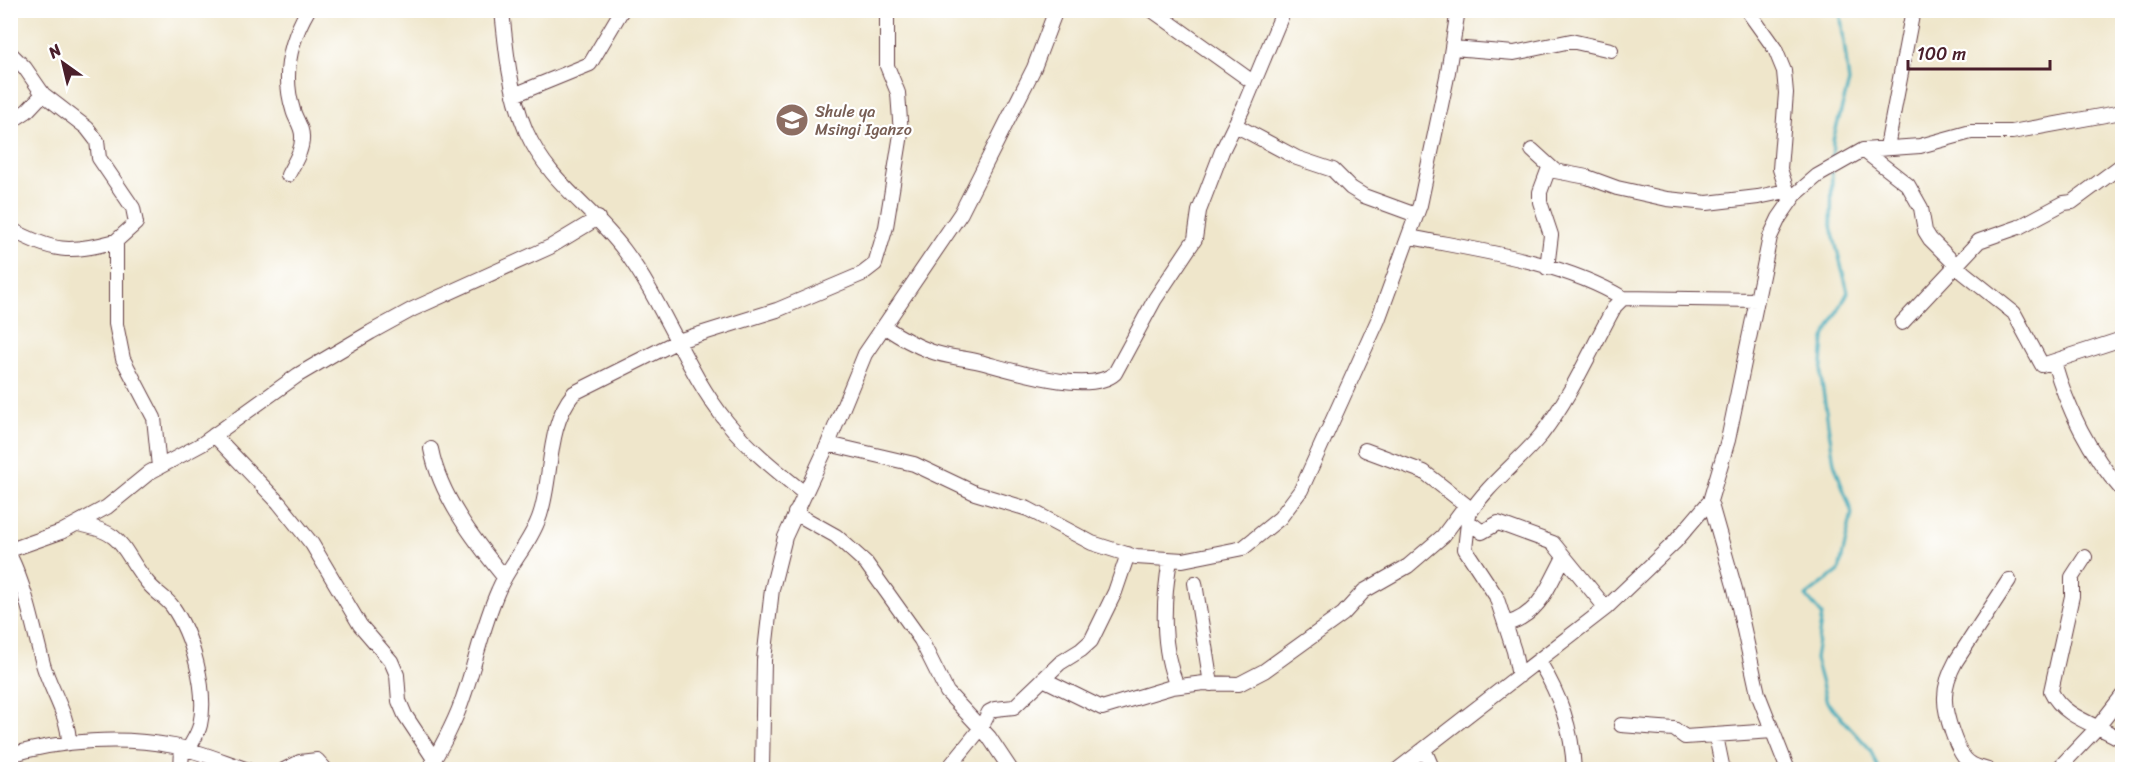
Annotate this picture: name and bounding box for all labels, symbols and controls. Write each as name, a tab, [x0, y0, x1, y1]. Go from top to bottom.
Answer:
north arrow	[33, 33, 93, 93]
scale bar	[1908, 33, 2050, 71]
text: N	[41, 35, 68, 67]
text: 100 m	[1917, 38, 1966, 70]
place label: Shule ya Msingi Iganzo	[815, 97, 912, 144]
school or university icon: Shule ya Msingi Iganzo	[774, 102, 810, 138]

